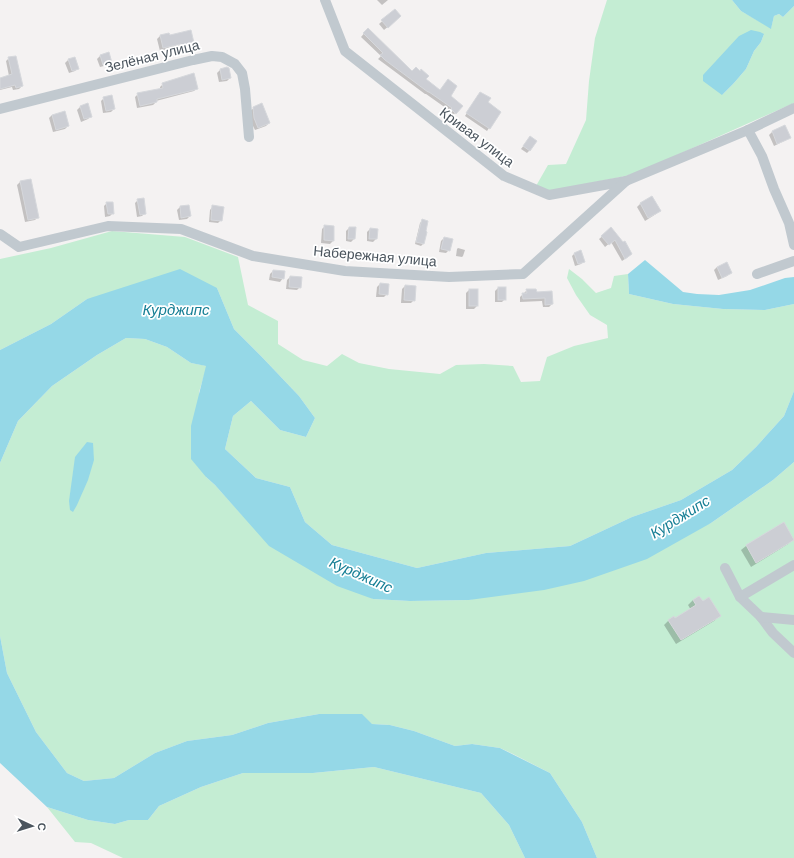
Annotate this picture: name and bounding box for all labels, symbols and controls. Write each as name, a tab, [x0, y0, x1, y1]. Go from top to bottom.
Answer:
street label: Зелёная улица	[103, 35, 201, 76]
street label: Кривая улица	[436, 103, 518, 171]
street label: Набережная улица	[313, 242, 438, 270]
water label: Курджипс	[142, 300, 210, 320]
water label: Курджипс	[646, 490, 714, 543]
water label: Курджипс	[326, 552, 396, 598]
north arrow	[12, 806, 52, 846]
text: С	[35, 822, 49, 831]

